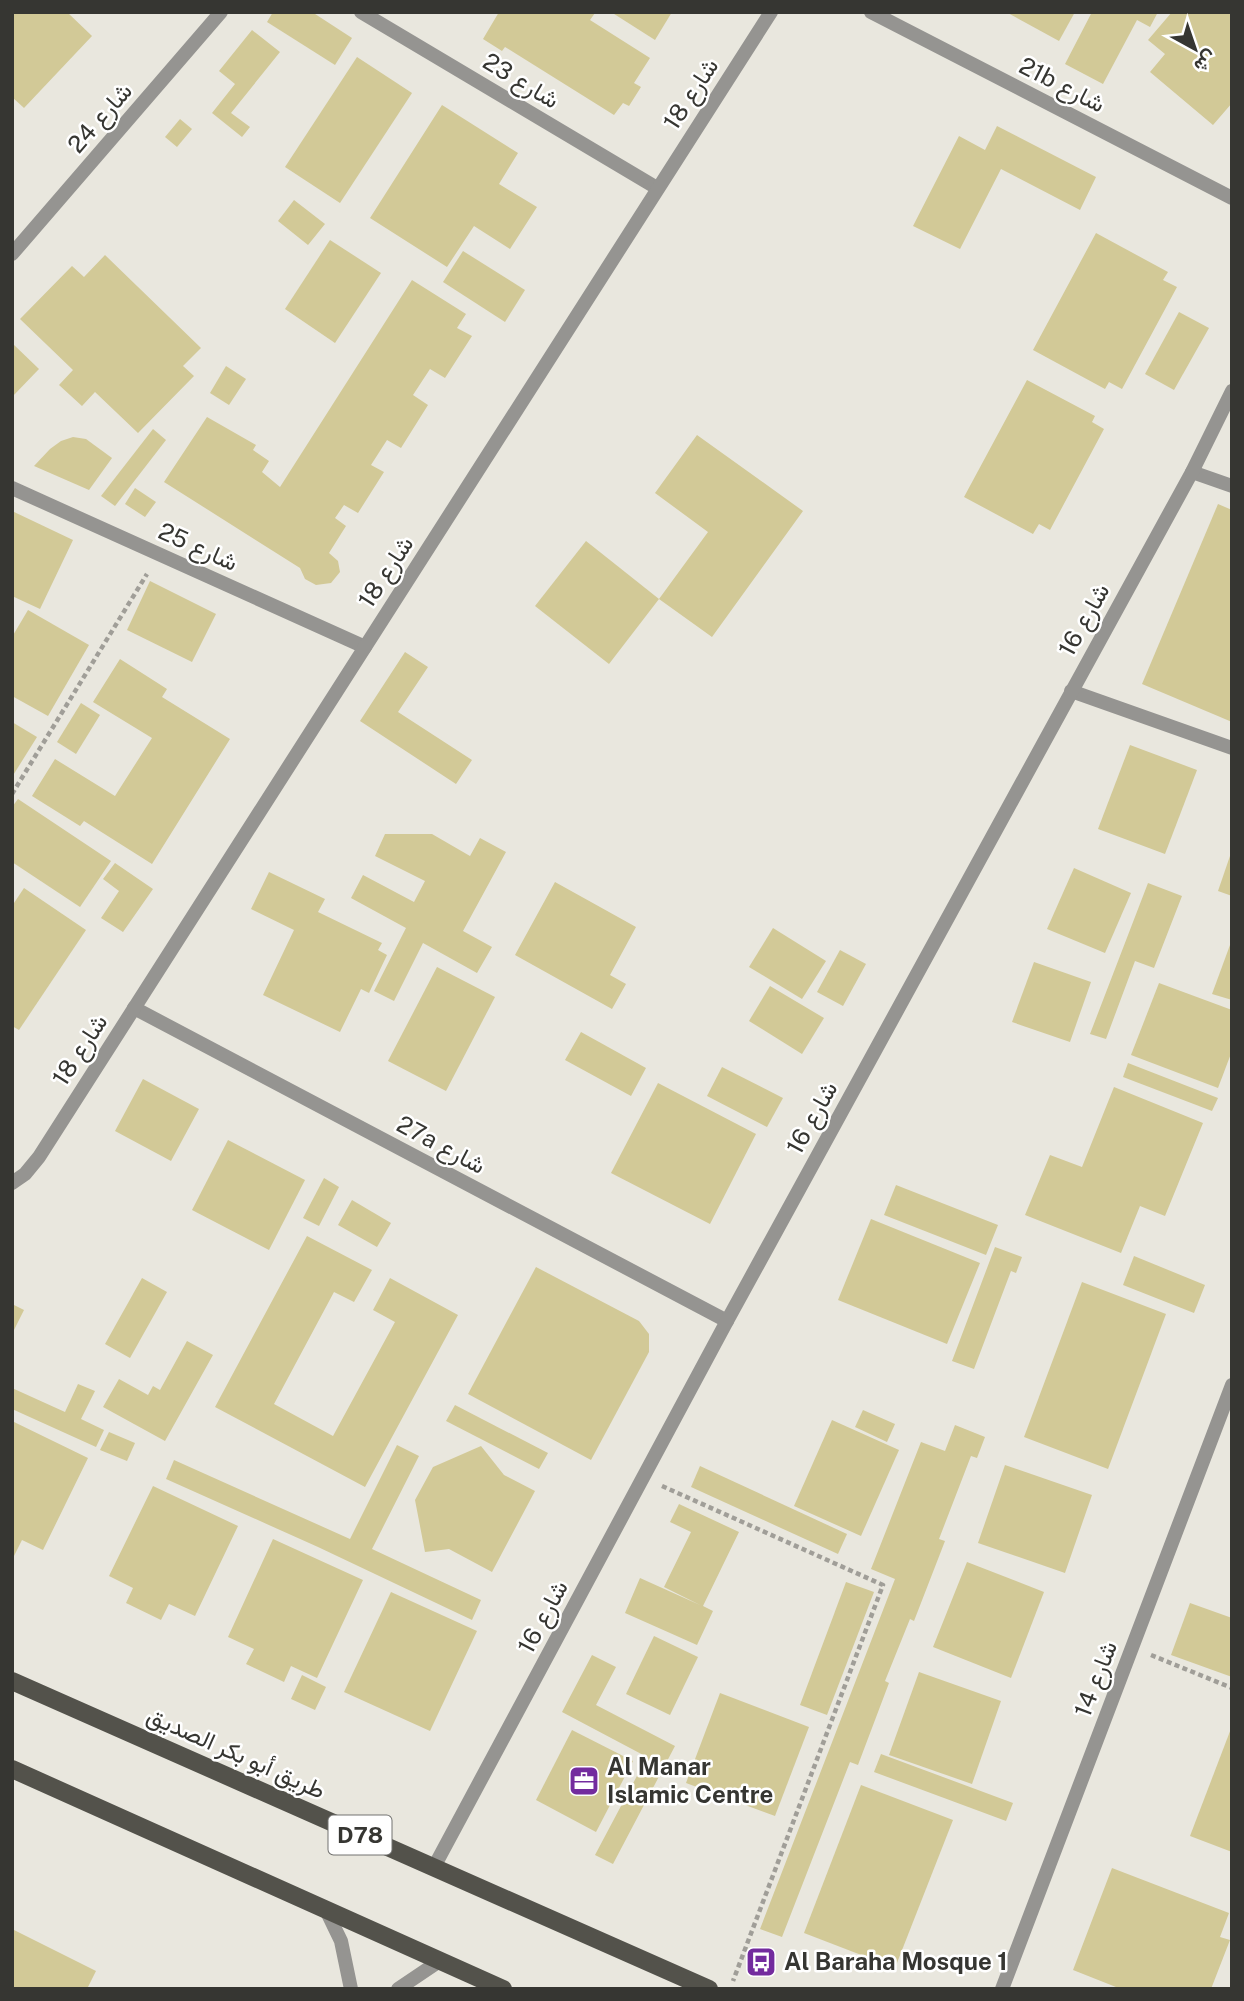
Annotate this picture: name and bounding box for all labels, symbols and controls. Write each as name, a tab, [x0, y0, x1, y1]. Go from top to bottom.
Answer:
north arrow	[1160, 14, 1230, 84]
text: ش	[1189, 45, 1222, 78]
street label: شارع 23	[477, 47, 565, 116]
street label: 21b شارع	[1014, 51, 1110, 120]
street label: شارع 18	[657, 53, 726, 136]
street label: شارع 24	[61, 77, 139, 160]
street label: شارع 25	[153, 516, 242, 579]
street label: شارع 18	[352, 531, 421, 614]
street label: شارع 16	[1052, 578, 1117, 662]
street label: شارع 18	[46, 1009, 115, 1092]
street label: شارع 16	[780, 1076, 845, 1160]
street label: 27a شارع	[391, 1109, 490, 1182]
street label: شارع 16	[511, 1575, 576, 1659]
street label: شارع 14	[1068, 1637, 1125, 1722]
street label: طريق أبو بكر الصديق	[142, 1700, 330, 1806]
place label: Al Manar Islamic Centre	[607, 1752, 773, 1808]
office icon: Al Manar Islamic Centre	[567, 1764, 601, 1798]
road number: D78	[328, 1816, 392, 1854]
bus stop icon: Al Baraha Mosque 1	[744, 1945, 778, 1979]
place label: Al Baraha Mosque 1	[784, 1947, 1008, 1975]

